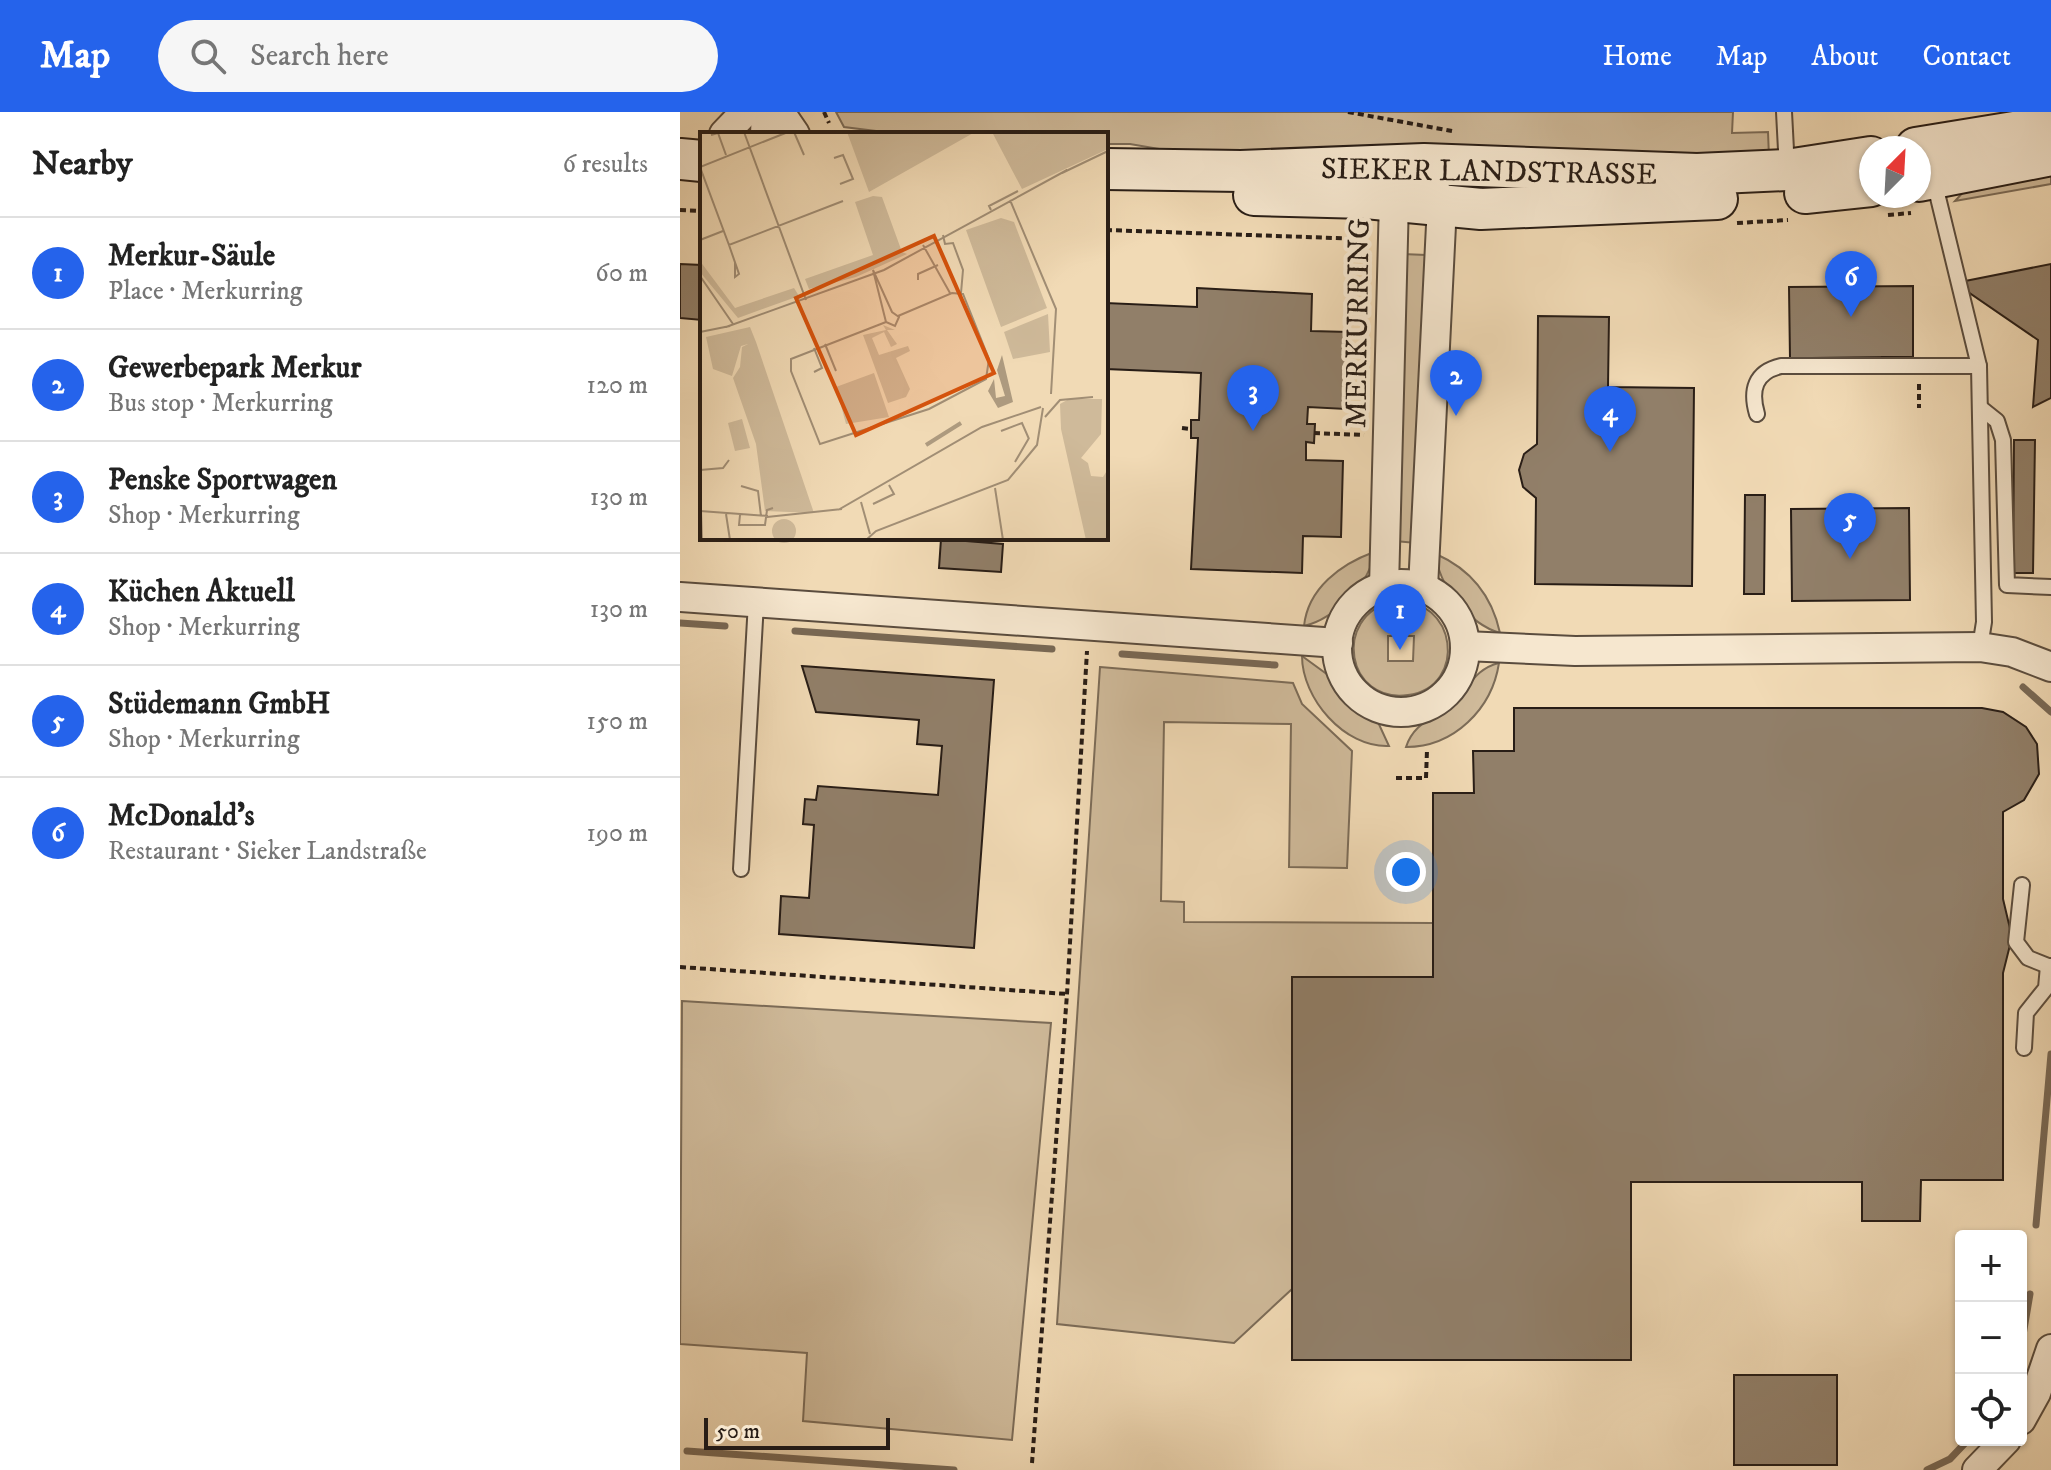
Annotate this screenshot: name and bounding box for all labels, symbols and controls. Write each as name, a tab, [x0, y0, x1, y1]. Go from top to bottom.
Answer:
search box	[158, 20, 718, 92]
text: Map	[40, 32, 110, 80]
icon: search	[186, 34, 230, 78]
text: Search here	[250, 38, 389, 75]
text: Home	[1603, 39, 1672, 74]
text: Map	[1716, 39, 1767, 74]
text: About	[1811, 39, 1878, 74]
text: Contact	[1922, 39, 2011, 74]
inset map	[700, 132, 1108, 540]
north arrow	[1859, 136, 1931, 208]
text: Nearby	[32, 143, 133, 185]
text: 6 results	[562, 148, 648, 181]
street label: SIEKER LANDSTRASSE	[1320, 151, 1657, 194]
street label: MERKURRING	[1338, 218, 1379, 428]
text: Merkur-Säule	[108, 238, 275, 275]
pin: 6	[1825, 251, 1877, 317]
text: 1	[53, 257, 63, 290]
text: 60 m	[595, 257, 648, 290]
text: Place · Merkurring	[108, 275, 303, 308]
text: Gewerbepark Merkur	[108, 350, 362, 387]
pin: 2	[1430, 350, 1482, 416]
pin: 3	[1227, 365, 1279, 431]
text: 2	[52, 369, 64, 402]
text: 120 m	[587, 369, 648, 402]
pin: 4	[1584, 386, 1636, 452]
text: Bus stop · Merkurring	[108, 387, 333, 420]
text: Penske Sportwagen	[108, 462, 337, 499]
text: 3	[53, 481, 63, 514]
text: 130 m	[590, 481, 648, 514]
pin: 5	[1824, 493, 1876, 559]
text: Shop · Merkurring	[108, 499, 300, 532]
text: Küchen Aktuell	[108, 574, 295, 611]
pin: 1	[1374, 584, 1426, 650]
text: 4	[51, 593, 65, 626]
text: 130 m	[590, 593, 648, 626]
text: Shop · Merkurring	[108, 611, 300, 644]
text: Stüdemann GmbH	[108, 686, 331, 723]
text: 5	[52, 705, 64, 738]
text: 150 m	[587, 705, 648, 738]
text: Shop · Merkurring	[108, 723, 300, 756]
text: McDonald's	[108, 798, 255, 835]
text: 6	[51, 817, 65, 850]
text: 190 m	[586, 817, 648, 850]
text: Restaurant · Sieker Landstraße	[108, 835, 427, 868]
your location	[1386, 852, 1426, 892]
map controls	[1955, 1230, 2027, 1446]
button: +	[1955, 1230, 2027, 1302]
button: −	[1955, 1302, 2027, 1374]
button: locate	[1955, 1374, 2027, 1446]
scale bar	[704, 1414, 890, 1450]
text: 50 m	[716, 1418, 760, 1445]

